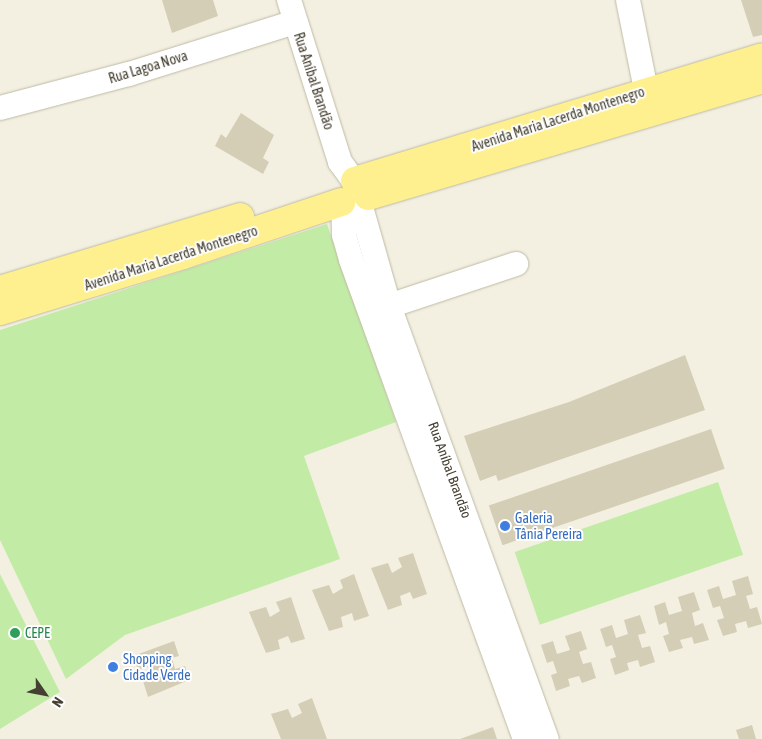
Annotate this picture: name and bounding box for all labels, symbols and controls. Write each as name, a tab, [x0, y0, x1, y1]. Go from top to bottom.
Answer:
street label: Rua Aníbal Brandão	[290, 30, 338, 132]
street label: Rua Lagoa Nova	[106, 47, 190, 87]
street label: Avenida Maria Lacerda Montenegro	[469, 83, 647, 155]
street label: Avenida Maria Lacerda Montenegro	[82, 222, 260, 294]
street label: Rua Aníbal Brandão	[425, 420, 475, 520]
place label: Galeria Tânia Pereira	[515, 510, 582, 542]
marker: Galeria Tânia Pereira	[499, 520, 511, 532]
place label: CEPE	[25, 625, 50, 641]
marker: CEPE	[9, 627, 21, 639]
place label: Shopping Cidade Verde	[123, 651, 190, 684]
marker: Shopping Cidade Verde	[107, 661, 119, 673]
north arrow	[20, 669, 70, 719]
text: N	[49, 694, 67, 710]

